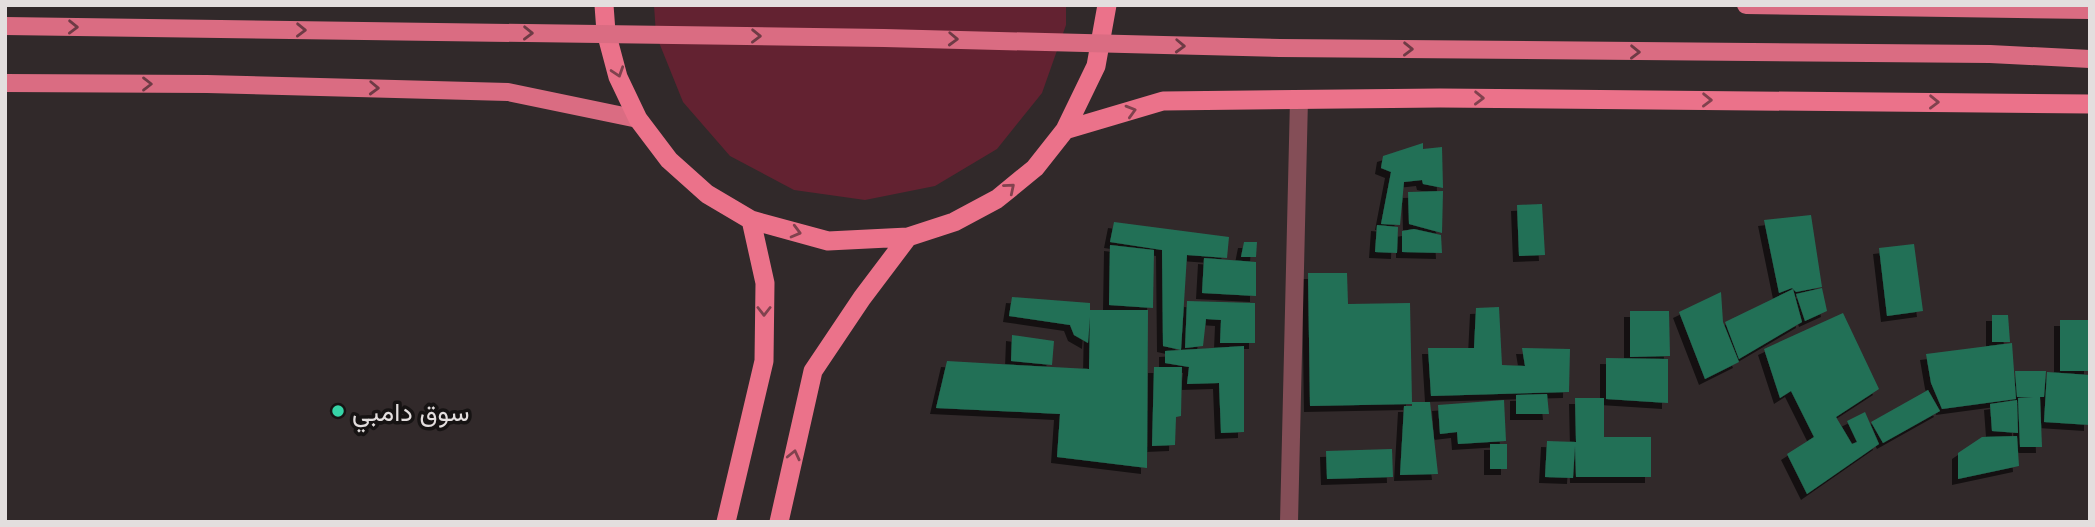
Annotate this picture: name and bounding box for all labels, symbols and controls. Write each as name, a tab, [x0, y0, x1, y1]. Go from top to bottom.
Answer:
one-way arrow	[69, 19, 79, 35]
one-way arrow	[296, 22, 307, 38]
one-way arrow	[524, 25, 534, 41]
one-way arrow	[751, 28, 762, 44]
one-way arrow	[947, 32, 958, 47]
one-way arrow	[1175, 38, 1186, 53]
one-way arrow	[1402, 42, 1413, 57]
one-way arrow	[1630, 44, 1641, 59]
one-way arrow	[609, 65, 624, 77]
one-way arrow	[142, 76, 153, 92]
one-way arrow	[369, 80, 380, 95]
one-way arrow	[1474, 90, 1485, 106]
one-way arrow	[1702, 92, 1712, 108]
one-way arrow	[1929, 95, 1940, 110]
one-way arrow	[1124, 104, 1136, 119]
one-way arrow	[1002, 184, 1015, 196]
one-way arrow	[790, 224, 802, 239]
one-way arrow	[756, 306, 772, 317]
place label: سوق دامبي	[352, 395, 470, 433]
marker: سوق دامبي	[330, 403, 346, 419]
one-way arrow	[786, 449, 800, 461]

